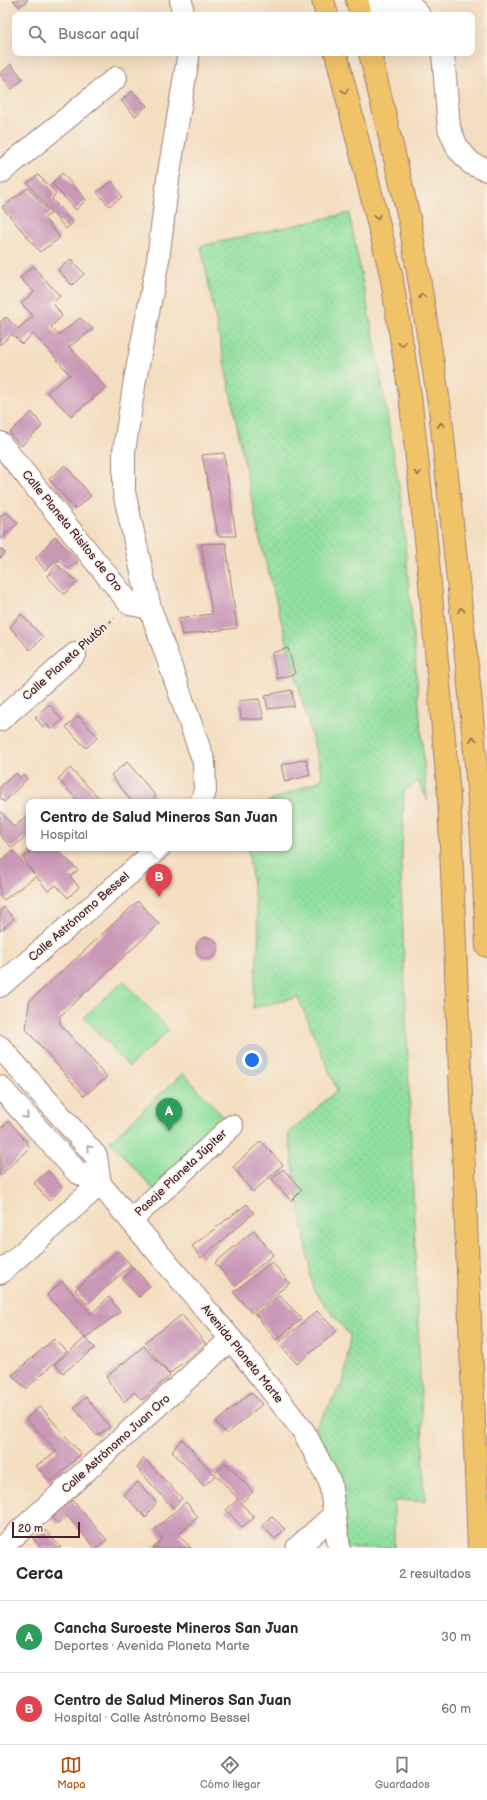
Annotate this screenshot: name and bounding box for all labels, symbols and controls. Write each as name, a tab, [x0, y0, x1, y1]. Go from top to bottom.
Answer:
search box	[12, 12, 475, 56]
icon: search	[26, 23, 48, 45]
text: Buscar aquí	[58, 25, 139, 44]
one-way arrow	[341, 88, 349, 94]
one-way arrow	[372, 213, 381, 220]
one-way arrow	[419, 293, 427, 299]
one-way arrow	[397, 341, 406, 348]
one-way arrow	[437, 422, 446, 428]
street label: Calle Planeta Risitos de Oro	[18, 467, 126, 595]
one-way arrow	[414, 470, 423, 476]
one-way arrow	[456, 607, 465, 613]
street label: Calle Planeta Plutón	[19, 620, 111, 704]
one-way arrow	[469, 736, 478, 742]
popup	[26, 799, 292, 851]
text: Centro de Salud Mineros San Juan	[40, 808, 278, 827]
text: Hospital	[40, 827, 88, 843]
pin: B	[146, 864, 172, 897]
street label: Calle Astrónomo Bessel	[25, 869, 133, 965]
your location	[242, 1050, 262, 1070]
pin: A	[156, 1098, 182, 1131]
one-way arrow	[22, 1111, 29, 1119]
street label: Pasaje Planeta Júpiter	[132, 1126, 231, 1220]
one-way arrow	[86, 1145, 93, 1152]
street label: Avenida Planeta Marte	[198, 1302, 286, 1406]
street label: Calle Astrónomo Juan Oro	[59, 1391, 174, 1497]
scale bar	[12, 1520, 80, 1539]
text: 20 m	[18, 1522, 43, 1535]
text: Cerca	[16, 1564, 63, 1584]
text: 2 resultados	[399, 1566, 471, 1582]
text: Cancha Suroeste Mineros San Juan	[54, 1619, 298, 1638]
text: A	[25, 1629, 33, 1645]
text: 30 m	[441, 1629, 471, 1645]
text: Deportes · Avenida Planeta Marte	[54, 1638, 250, 1654]
text: Centro de Salud Mineros San Juan	[54, 1691, 291, 1710]
text: B	[24, 1701, 34, 1717]
text: 60 m	[441, 1701, 471, 1717]
text: Hospital · Calle Astrónomo Bessel	[54, 1710, 250, 1726]
tab: Mapa	[57, 1754, 86, 1791]
tab: Cómo llegar	[200, 1754, 260, 1791]
tab: Guardados	[375, 1754, 430, 1791]

